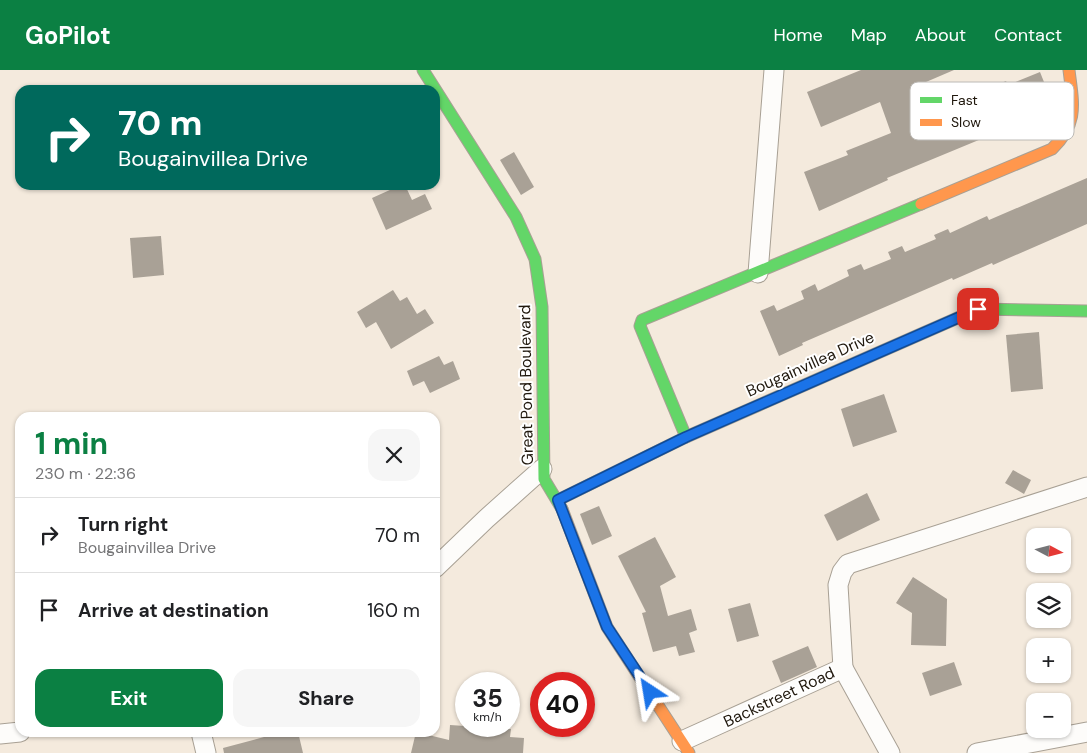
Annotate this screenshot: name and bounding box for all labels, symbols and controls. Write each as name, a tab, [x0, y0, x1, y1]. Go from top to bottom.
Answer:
text: GoPilot	[25, 20, 111, 51]
text: Home	[773, 23, 823, 47]
text: Map	[851, 23, 887, 47]
text: About	[915, 23, 966, 47]
text: Contact	[994, 23, 1062, 47]
legend	[910, 82, 1074, 140]
text: Fast	[951, 91, 978, 109]
text: 70 m	[118, 100, 202, 146]
icon: right	[35, 105, 100, 170]
text: Slow	[951, 113, 981, 131]
text: Bougainvillea Drive	[118, 144, 308, 173]
pin	[957, 288, 999, 330]
icon: arrive	[964, 295, 992, 323]
street label: Great Pond Boulevard	[514, 305, 538, 465]
street label: Bougainvillea Drive	[743, 326, 877, 402]
text: 1 min	[35, 424, 108, 463]
button: close	[368, 429, 420, 481]
text: 230 m · 22:36	[35, 463, 136, 484]
text: Turn right	[78, 512, 168, 537]
icon: right	[35, 521, 63, 549]
text: 70 m	[375, 523, 420, 548]
north arrow	[1026, 528, 1071, 572]
map controls	[1026, 528, 1071, 738]
text: Bougainvillea Drive	[78, 537, 216, 558]
button: layers	[1026, 583, 1071, 628]
icon: arrive	[35, 596, 63, 624]
text: Arrive at destination	[78, 598, 269, 623]
text: 160 m	[367, 598, 420, 623]
button: +	[1026, 638, 1071, 683]
street label: Backstreet Road	[720, 662, 838, 732]
position arrow	[623, 665, 675, 717]
button: Exit	[35, 669, 223, 727]
button: Share	[233, 669, 420, 727]
speed limit sign: 40	[530, 672, 595, 737]
text: 35	[472, 682, 503, 715]
button: −	[1026, 693, 1071, 738]
text: km/h	[473, 709, 502, 725]

